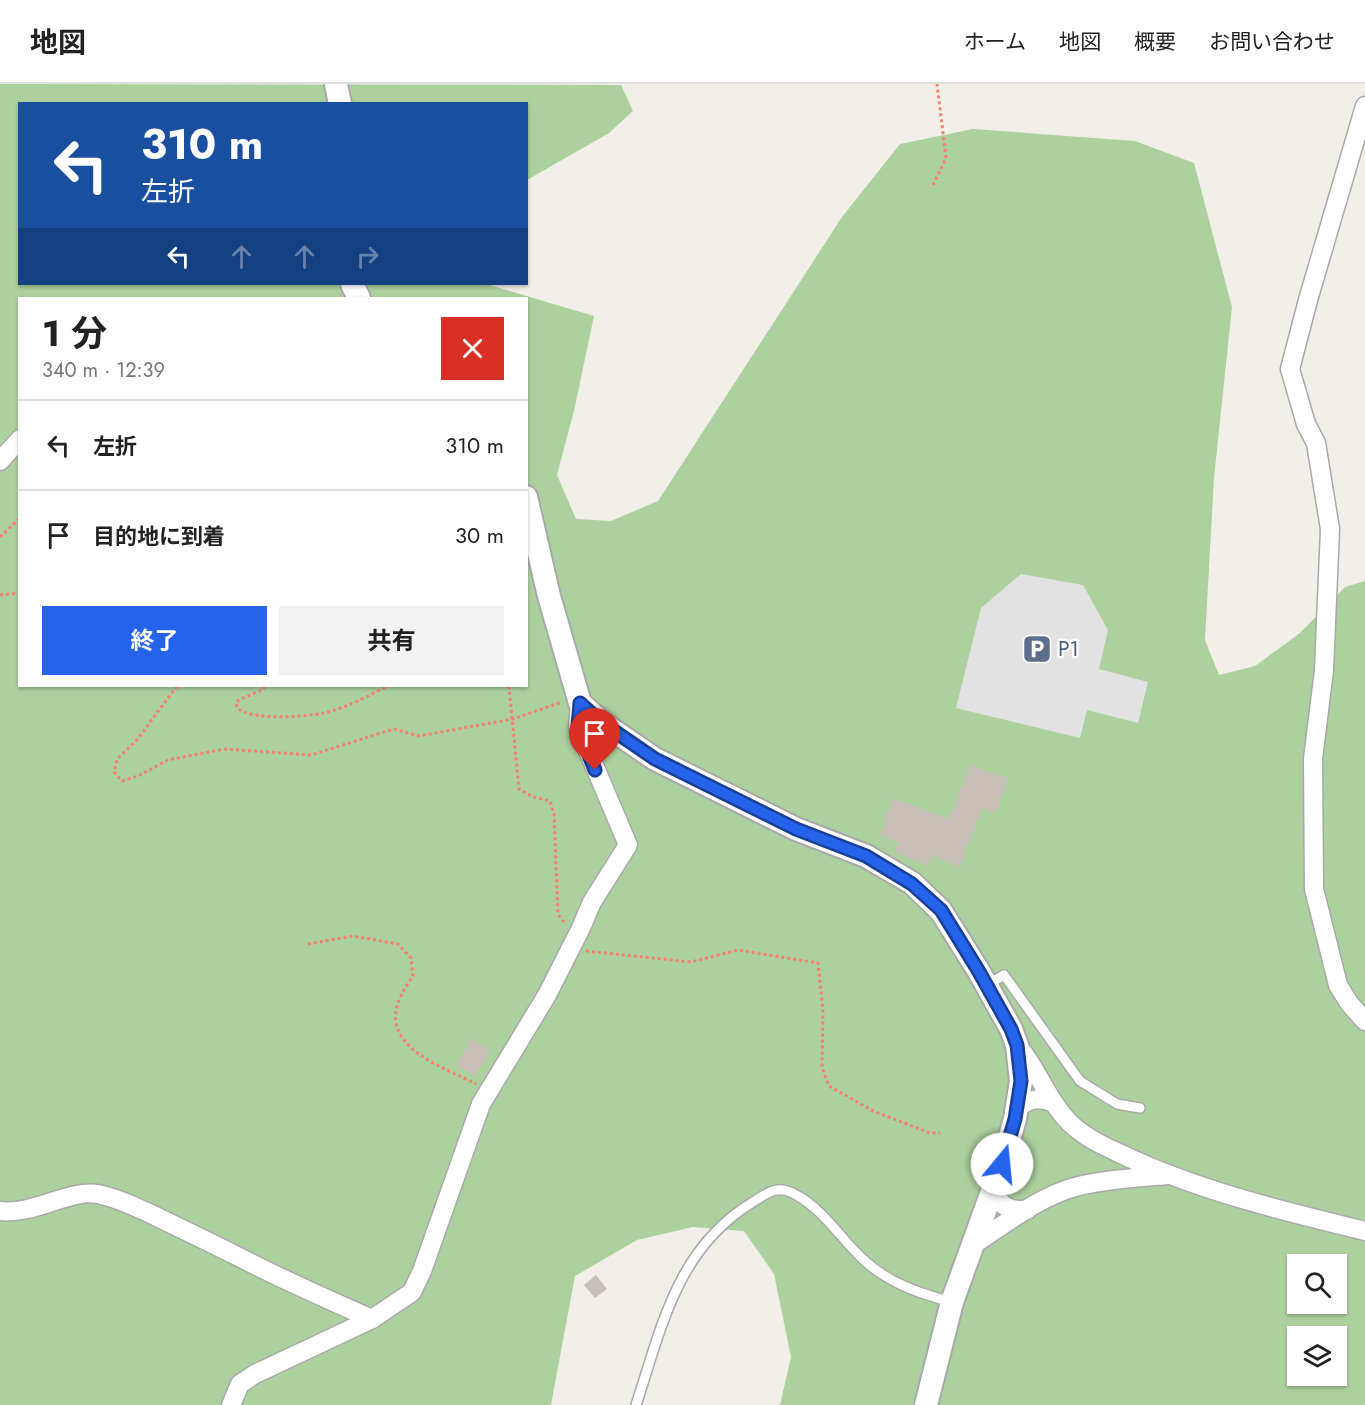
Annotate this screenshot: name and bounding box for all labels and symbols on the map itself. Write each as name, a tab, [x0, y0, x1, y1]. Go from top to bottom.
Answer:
parking icon: P1	[1021, 633, 1053, 665]
place label: P1	[1058, 634, 1079, 664]
pin	[569, 708, 620, 770]
position arrow	[970, 1132, 1034, 1196]

